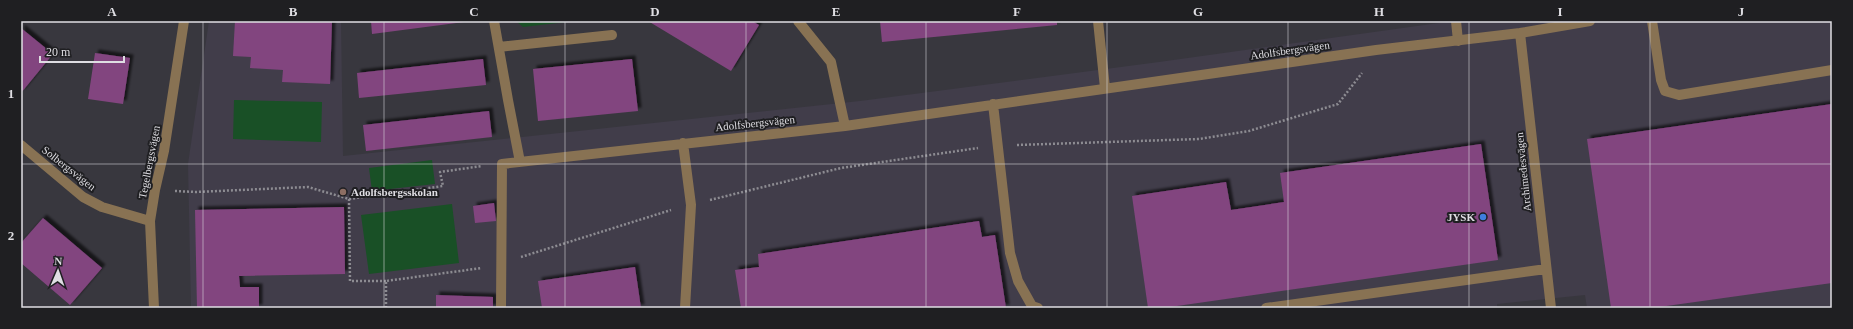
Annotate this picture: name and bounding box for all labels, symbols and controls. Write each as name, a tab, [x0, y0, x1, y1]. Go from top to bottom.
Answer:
text: A	[107, 4, 117, 19]
text: B	[289, 4, 298, 19]
text: C	[469, 4, 479, 19]
text: D	[650, 4, 660, 19]
text: E	[832, 4, 840, 19]
text: F	[1013, 4, 1021, 19]
text: G	[1193, 4, 1203, 19]
text: H	[1374, 4, 1384, 19]
text: I	[1557, 4, 1563, 19]
text: J	[1738, 4, 1745, 19]
scale bar	[40, 38, 124, 64]
street label: Adolfsbergsvägen	[1250, 38, 1331, 61]
text: 20 m	[46, 45, 71, 59]
text: 1	[8, 86, 14, 101]
street label: Adolfsbergsvägen	[715, 113, 796, 133]
street label: Tegelbergsvägen	[136, 124, 162, 200]
street label: Archimedesvägen	[1513, 131, 1533, 212]
street label: Solbergsvägen	[40, 143, 99, 193]
place label: Adolfsbergsskolan	[351, 186, 438, 198]
marker: Adolfsbergsskolan	[338, 187, 348, 197]
place label: JYSK	[1447, 211, 1475, 223]
marker: JYSK	[1478, 212, 1488, 222]
text: 2	[8, 228, 14, 243]
north arrow	[38, 251, 78, 291]
text: N	[54, 255, 63, 267]

